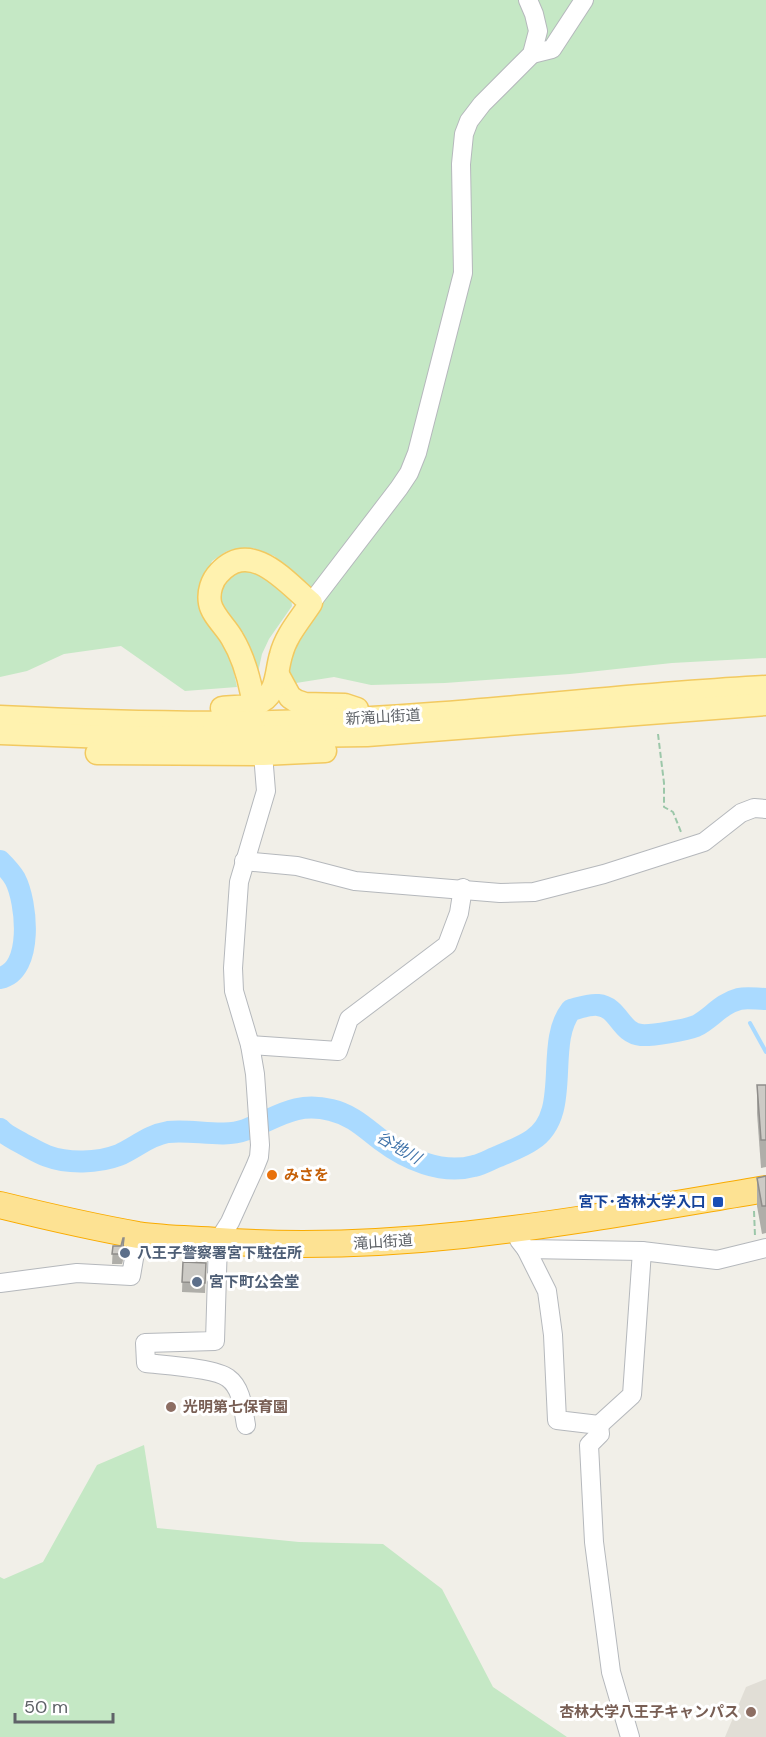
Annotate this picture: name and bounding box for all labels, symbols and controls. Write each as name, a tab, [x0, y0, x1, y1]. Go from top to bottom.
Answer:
street label: 新滝山街道	[345, 705, 421, 729]
water label: 谷地川	[373, 1126, 427, 1170]
place label: みさを	[284, 1165, 329, 1185]
marker: みさを	[265, 1168, 279, 1182]
place label: 宮下･杏林大学入口	[578, 1192, 706, 1212]
marker: 宮下･杏林大学入口	[711, 1195, 725, 1209]
street label: 滝山街道	[352, 1230, 414, 1254]
place label: 八王子警察署宮下駐在所	[137, 1243, 302, 1263]
marker: 八王子警察署宮下駐在所	[118, 1246, 132, 1260]
place label: 宮下町公会堂	[209, 1272, 299, 1292]
marker: 宮下町公会堂	[190, 1275, 204, 1289]
place label: 光明第七保育園	[183, 1397, 288, 1417]
marker: 光明第七保育園	[164, 1400, 178, 1414]
scale bar	[15, 1686, 112, 1724]
text: 50 m	[24, 1695, 68, 1719]
place label: 杏林大学八王子キャンパス	[559, 1702, 739, 1722]
marker: 杏林大学八王子キャンパス	[744, 1705, 758, 1719]

